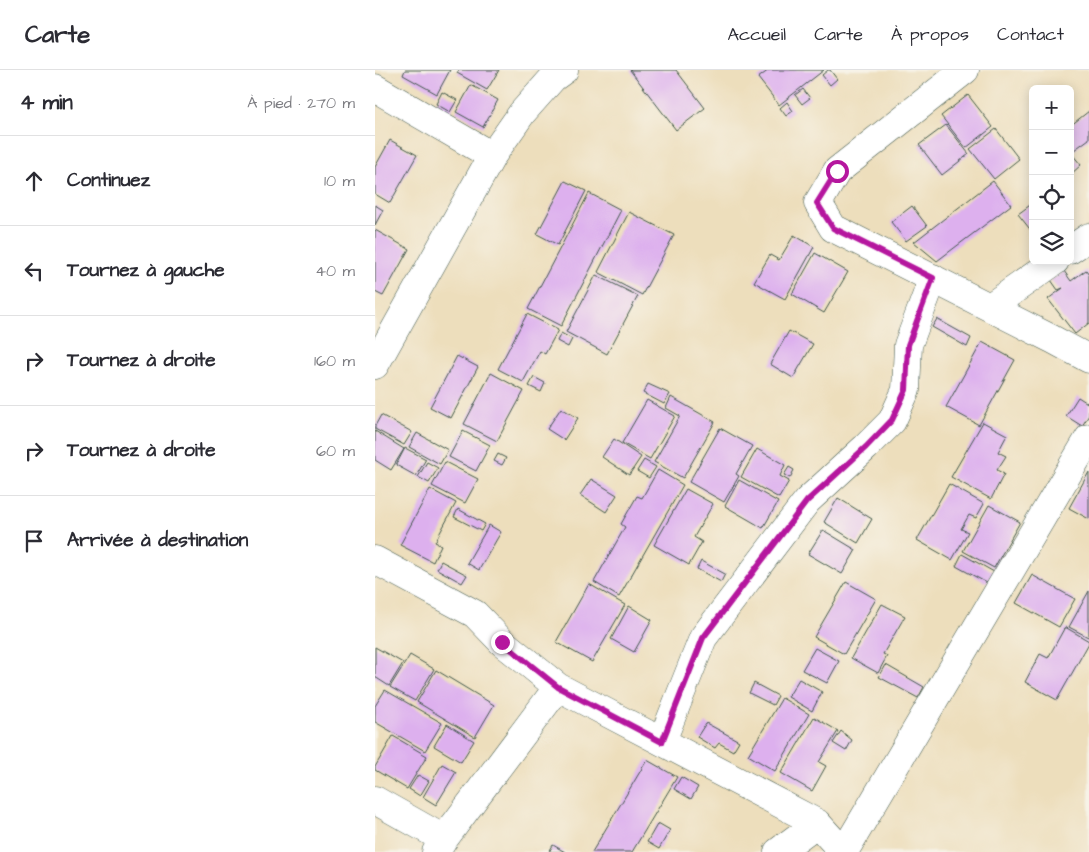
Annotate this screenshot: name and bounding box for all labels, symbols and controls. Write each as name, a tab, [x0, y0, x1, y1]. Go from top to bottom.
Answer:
text: Carte	[25, 18, 90, 52]
text: Accueil	[727, 22, 786, 47]
text: Carte	[814, 22, 863, 47]
text: À propos	[891, 22, 969, 47]
text: Contact	[997, 22, 1064, 47]
map controls	[1029, 85, 1074, 265]
button: +	[1029, 85, 1074, 130]
text: 4 min	[20, 88, 73, 117]
text: À pied · 270 m	[247, 92, 355, 114]
button: −	[1029, 130, 1074, 175]
route start	[826, 160, 849, 183]
icon: ahead	[20, 167, 48, 195]
text: Continuez	[67, 167, 150, 194]
text: 10 m	[324, 170, 355, 192]
button: locate	[1029, 175, 1074, 220]
button: layers	[1029, 220, 1074, 265]
icon: left	[20, 257, 48, 285]
text: Tournez à gauche	[67, 257, 225, 284]
text: 40 m	[315, 260, 355, 282]
icon: right	[20, 347, 48, 375]
text: Tournez à droite	[67, 347, 215, 374]
text: 160 m	[314, 350, 355, 372]
icon: right	[20, 437, 48, 465]
text: Tournez à droite	[67, 437, 215, 464]
text: 60 m	[316, 440, 355, 462]
icon: arrive	[20, 527, 48, 555]
text: Arrivée à destination	[67, 527, 248, 554]
route end	[491, 631, 514, 654]

